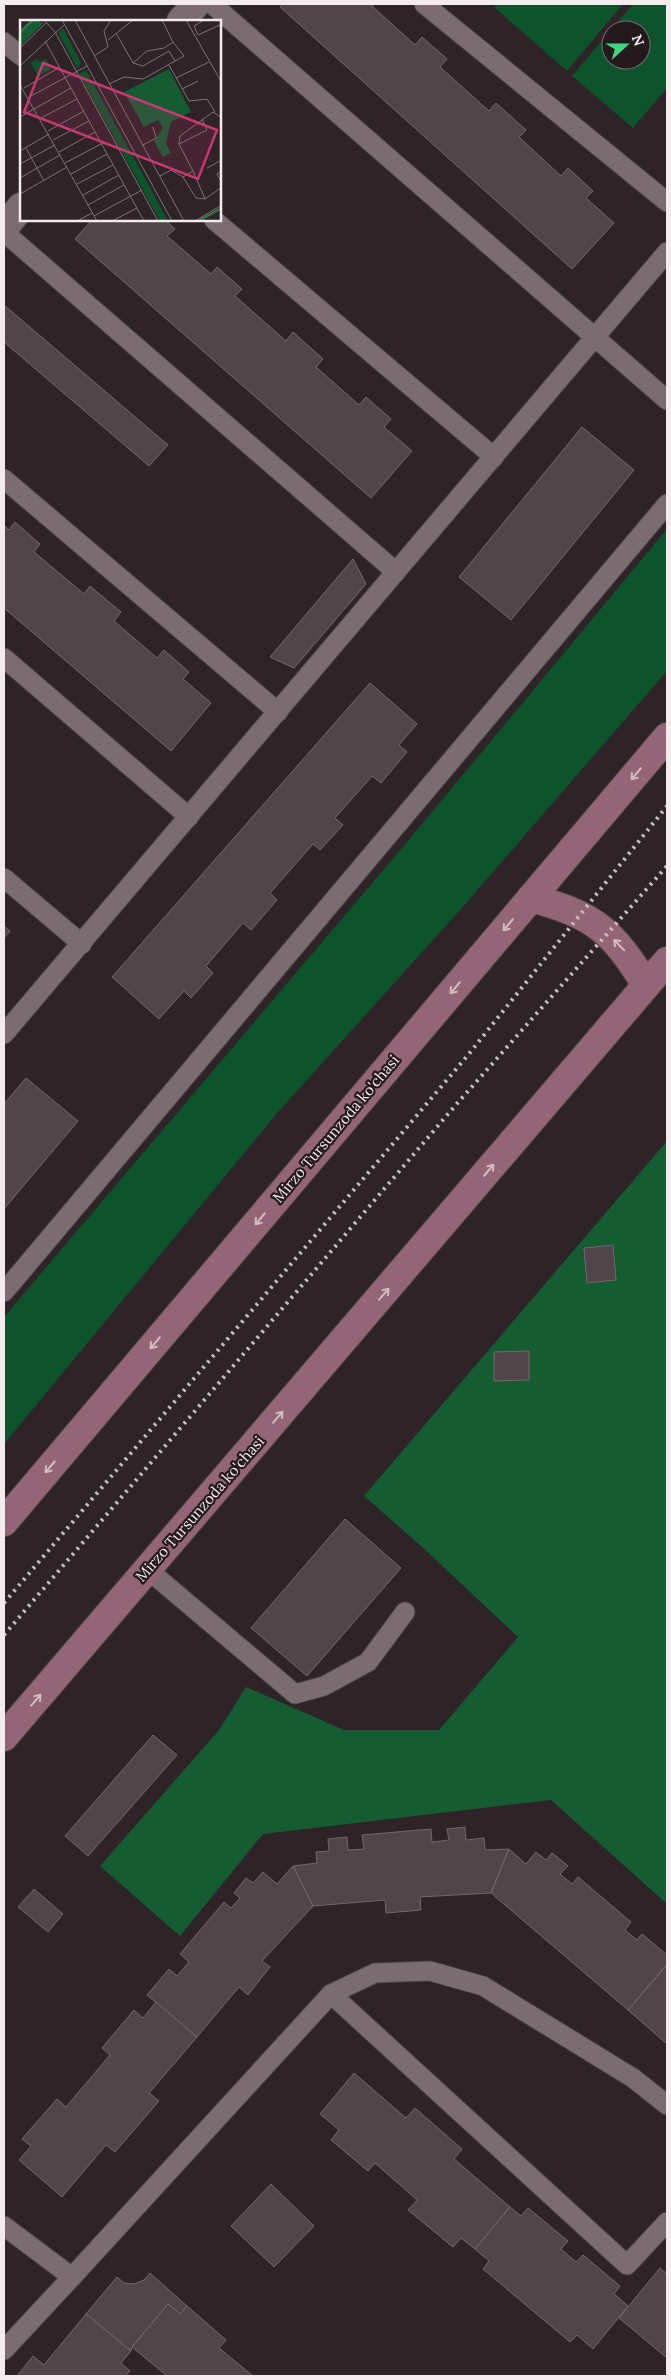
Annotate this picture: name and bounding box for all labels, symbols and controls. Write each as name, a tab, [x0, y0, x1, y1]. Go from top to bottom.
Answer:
inset map	[20, 20, 221, 221]
north arrow	[601, 20, 651, 70]
text: N	[628, 32, 649, 49]
one-way arrow	[630, 768, 641, 781]
one-way arrow	[503, 918, 514, 931]
one-way arrow	[613, 939, 625, 951]
one-way arrow	[450, 981, 461, 994]
street label: Mirzo Tursunzoda ko'chasi	[268, 1051, 403, 1206]
one-way arrow	[484, 1164, 495, 1177]
one-way arrow	[254, 1212, 265, 1225]
one-way arrow	[378, 1287, 390, 1300]
one-way arrow	[150, 1336, 161, 1349]
one-way arrow	[273, 1411, 284, 1424]
street label: Mirzo Tursunzoda ko'chasi	[131, 1432, 268, 1585]
one-way arrow	[45, 1460, 56, 1473]
one-way arrow	[30, 1693, 41, 1706]

